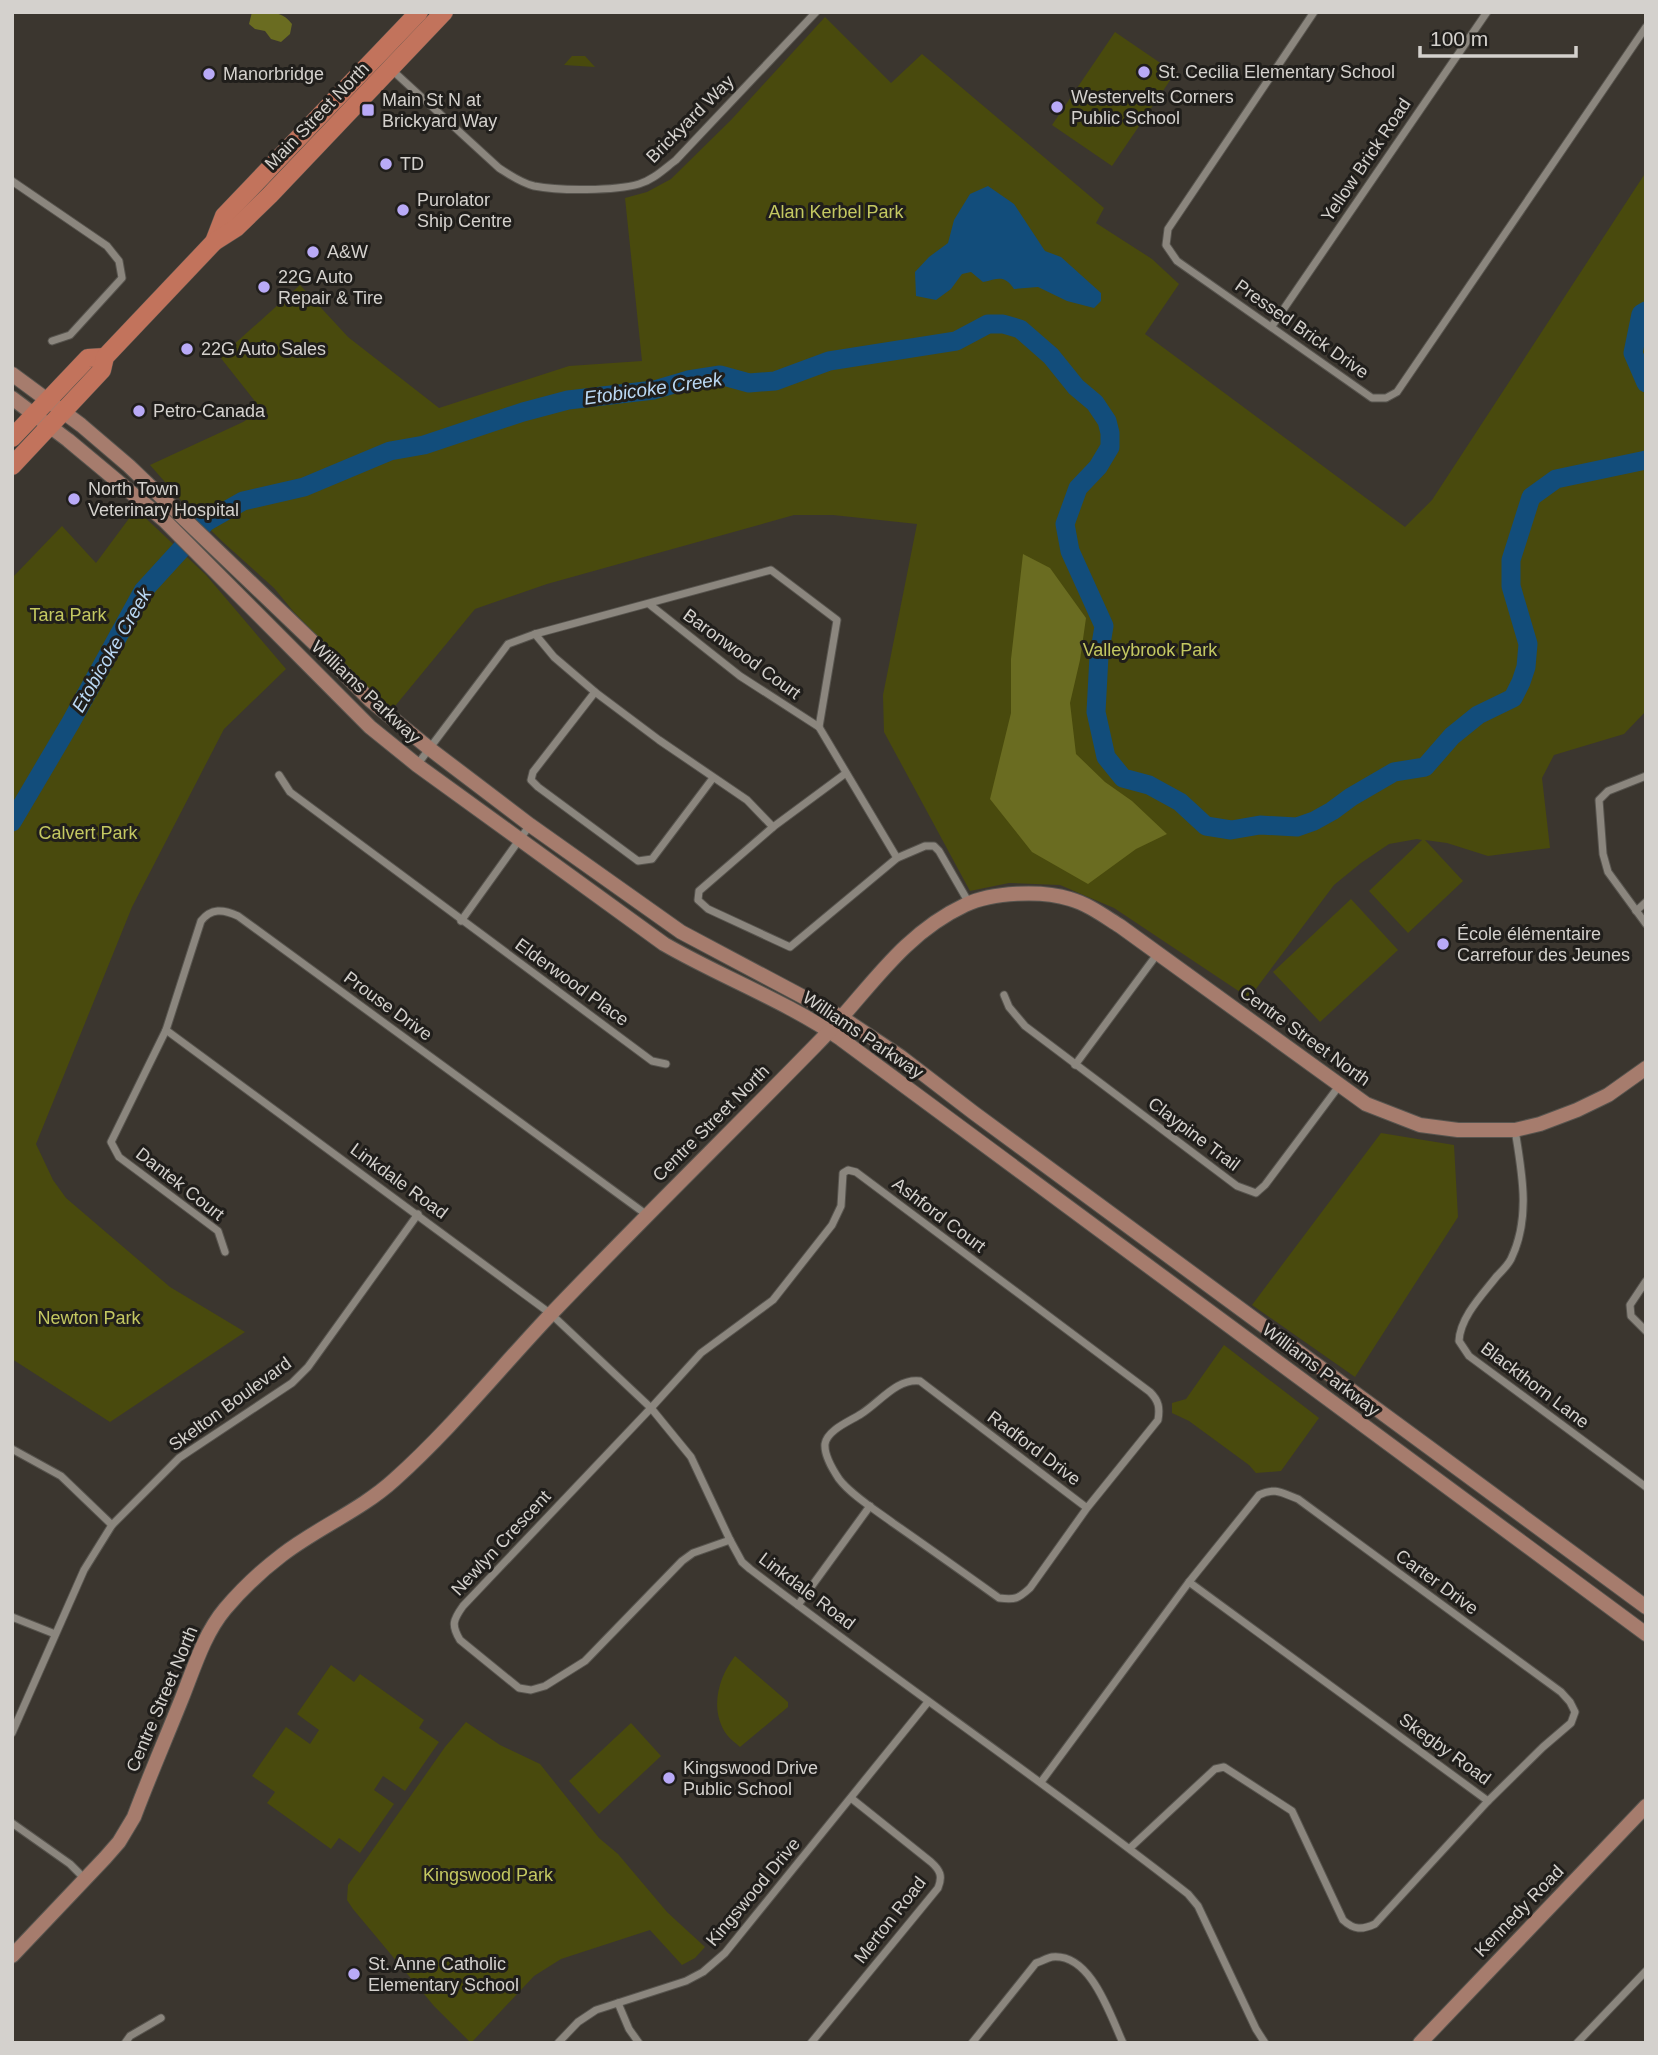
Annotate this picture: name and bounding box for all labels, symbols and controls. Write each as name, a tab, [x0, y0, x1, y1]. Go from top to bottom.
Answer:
scale bar	[1420, 14, 1576, 58]
text: 100 m	[1430, 27, 1488, 50]
street label: Main Street North	[261, 58, 373, 174]
place label: St. Cecilia Elementary School	[1158, 62, 1395, 82]
place label: Manorbridge	[223, 64, 324, 84]
marker: St. Cecilia Elementary School	[1136, 64, 1152, 80]
marker: Manorbridge	[201, 66, 217, 82]
street label: Brickyard Way	[642, 71, 738, 167]
place label: Westervelts Corners Public School	[1071, 87, 1234, 128]
place label: Main St N at Brickyard Way	[382, 90, 497, 131]
street label: Yellow Brick Road	[1317, 95, 1415, 225]
marker: Westervelts Corners Public School	[1049, 99, 1065, 115]
marker: Main St N at Brickyard Way	[360, 102, 376, 118]
place label: TD	[400, 154, 424, 174]
marker: TD	[378, 156, 394, 172]
place label: Purolator Ship Centre	[417, 190, 512, 231]
marker: Purolator Ship Centre	[395, 202, 411, 218]
park label: Alan Kerbel Park	[768, 202, 905, 222]
place label: A&W	[327, 242, 368, 262]
marker: A&W	[305, 244, 321, 260]
place label: 22G Auto Repair & Tire	[278, 267, 383, 308]
street label: Pressed Brick Drive	[1232, 275, 1372, 383]
marker: 22G Auto Repair & Tire	[256, 279, 272, 295]
place label: 22G Auto Sales	[201, 339, 326, 359]
marker: 22G Auto Sales	[179, 341, 195, 357]
water label: Etobicoke Creek	[583, 368, 725, 409]
place label: Petro-Canada	[153, 401, 266, 421]
marker: Petro-Canada	[131, 403, 147, 419]
place label: North Town Veterinary Hospital	[88, 479, 239, 520]
marker: North Town Veterinary Hospital	[66, 491, 82, 507]
water label: Etobicoke Creek	[67, 583, 156, 716]
park label: Tara Park	[29, 605, 108, 625]
street label: Baronwood Court	[679, 605, 805, 703]
street label: Williams Parkway	[308, 637, 424, 747]
park label: Valleybrook Park	[1083, 640, 1218, 660]
park label: Calvert Park	[38, 823, 139, 843]
place label: École élémentaire Carrefour des Jeunes	[1457, 924, 1630, 965]
street label: Elderwood Place	[511, 934, 633, 1030]
marker: École élémentaire Carrefour des Jeunes	[1435, 936, 1451, 952]
street label: Prouse Drive	[340, 967, 436, 1045]
street label: Centre Street North	[1236, 982, 1374, 1090]
street label: Williams Parkway	[799, 987, 927, 1083]
street label: Centre Street North	[649, 1061, 773, 1185]
street label: Claypine Trail	[1144, 1093, 1244, 1175]
street label: Linkdale Road	[347, 1139, 451, 1223]
street label: Dantek Court	[132, 1143, 228, 1225]
street label: Ashford Court	[889, 1174, 989, 1256]
park label: Newton Park	[37, 1308, 142, 1328]
street label: Williams Parkway	[1259, 1320, 1383, 1420]
street label: Blackthorn Lane	[1477, 1338, 1593, 1432]
street label: Skelton Boulevard	[165, 1353, 295, 1455]
street label: Radford Drive	[984, 1407, 1084, 1489]
street label: Newlyn Crescent	[447, 1486, 555, 1600]
street label: Carter Drive	[1392, 1545, 1482, 1619]
street label: Linkdale Road	[755, 1548, 859, 1634]
street label: Centre Street North	[122, 1623, 202, 1775]
street label: Skegby Road	[1395, 1709, 1495, 1789]
place label: Kingswood Drive Public School	[683, 1758, 818, 1799]
marker: Kingswood Drive Public School	[661, 1770, 677, 1786]
street label: Kingswood Drive	[702, 1834, 804, 1950]
street label: Kennedy Road	[1470, 1861, 1568, 1961]
park label: Kingswood Park	[423, 1865, 554, 1885]
street label: Merton Road	[850, 1873, 930, 1967]
place label: St. Anne Catholic Elementary School	[368, 1954, 519, 1995]
marker: St. Anne Catholic Elementary School	[346, 1966, 362, 1982]

